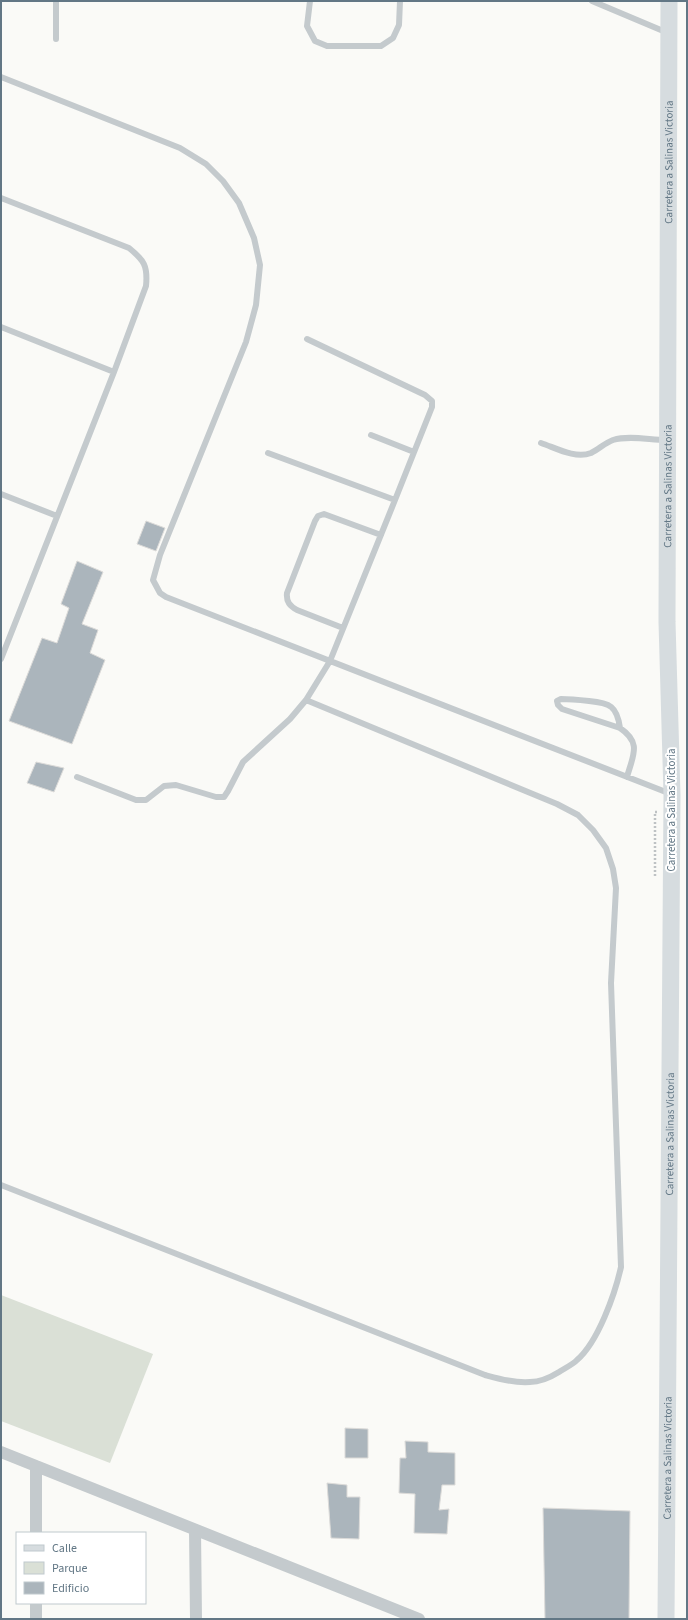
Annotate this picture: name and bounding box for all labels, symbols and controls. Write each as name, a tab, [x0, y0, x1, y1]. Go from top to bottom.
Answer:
street label: Carretera a Salinas Victoria	[661, 101, 676, 224]
street label: Carretera a Salinas Victoria	[660, 425, 675, 548]
street label: Carretera a Salinas Victoria	[664, 749, 679, 871]
street label: Carretera a Salinas Victoria	[662, 1072, 677, 1196]
street label: Carretera a Salinas Victoria	[659, 1396, 675, 1520]
legend	[16, 1532, 146, 1604]
text: Calle	[52, 1540, 77, 1557]
text: Parque	[52, 1560, 88, 1577]
text: Edificio	[52, 1580, 89, 1597]

